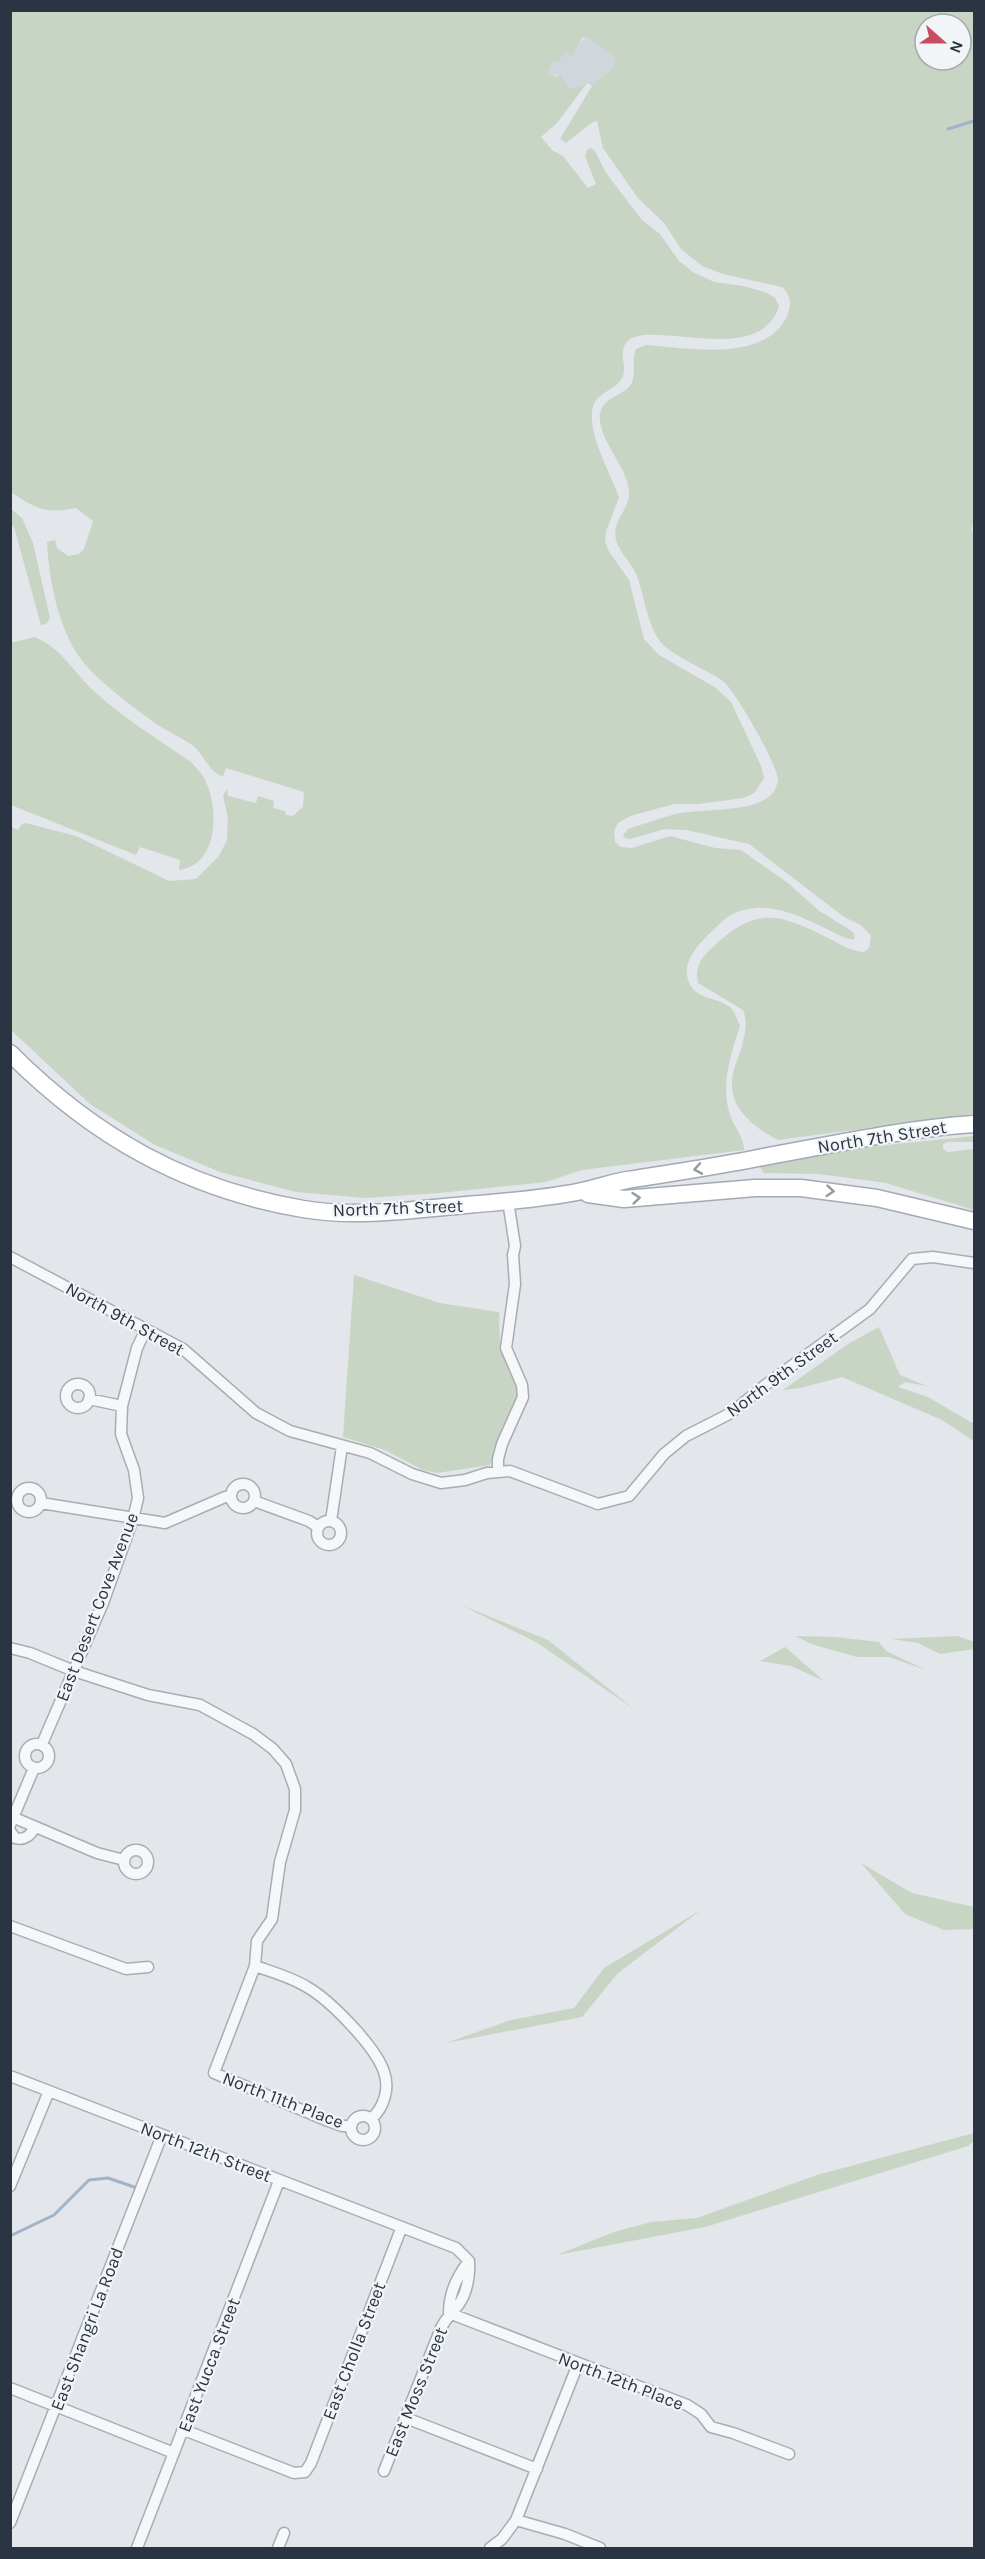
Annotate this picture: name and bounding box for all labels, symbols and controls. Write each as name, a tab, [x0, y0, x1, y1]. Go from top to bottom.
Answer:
north arrow	[913, 12, 973, 72]
text: N	[946, 38, 967, 56]
street label: North 7th Street	[816, 1116, 948, 1158]
one-way arrow	[693, 1162, 703, 1175]
one-way arrow	[826, 1184, 835, 1197]
one-way arrow	[631, 1192, 641, 1204]
street label: North 7th Street	[332, 1195, 464, 1221]
street label: North 9th Street	[62, 1277, 188, 1361]
street label: North 9th Street	[722, 1326, 842, 1422]
street label: East Desert Cove Avenue	[51, 1509, 143, 1705]
street label: North 11th Place	[219, 2067, 347, 2133]
street label: North 12th Street	[138, 2117, 275, 2187]
street label: East Shangri La Road	[46, 2244, 128, 2414]
street label: East Cholla Street	[318, 2279, 391, 2423]
street label: East Yucca Street	[173, 2294, 245, 2435]
street label: East Moss Street	[380, 2324, 452, 2460]
street label: North 12th Place	[555, 2347, 687, 2415]

